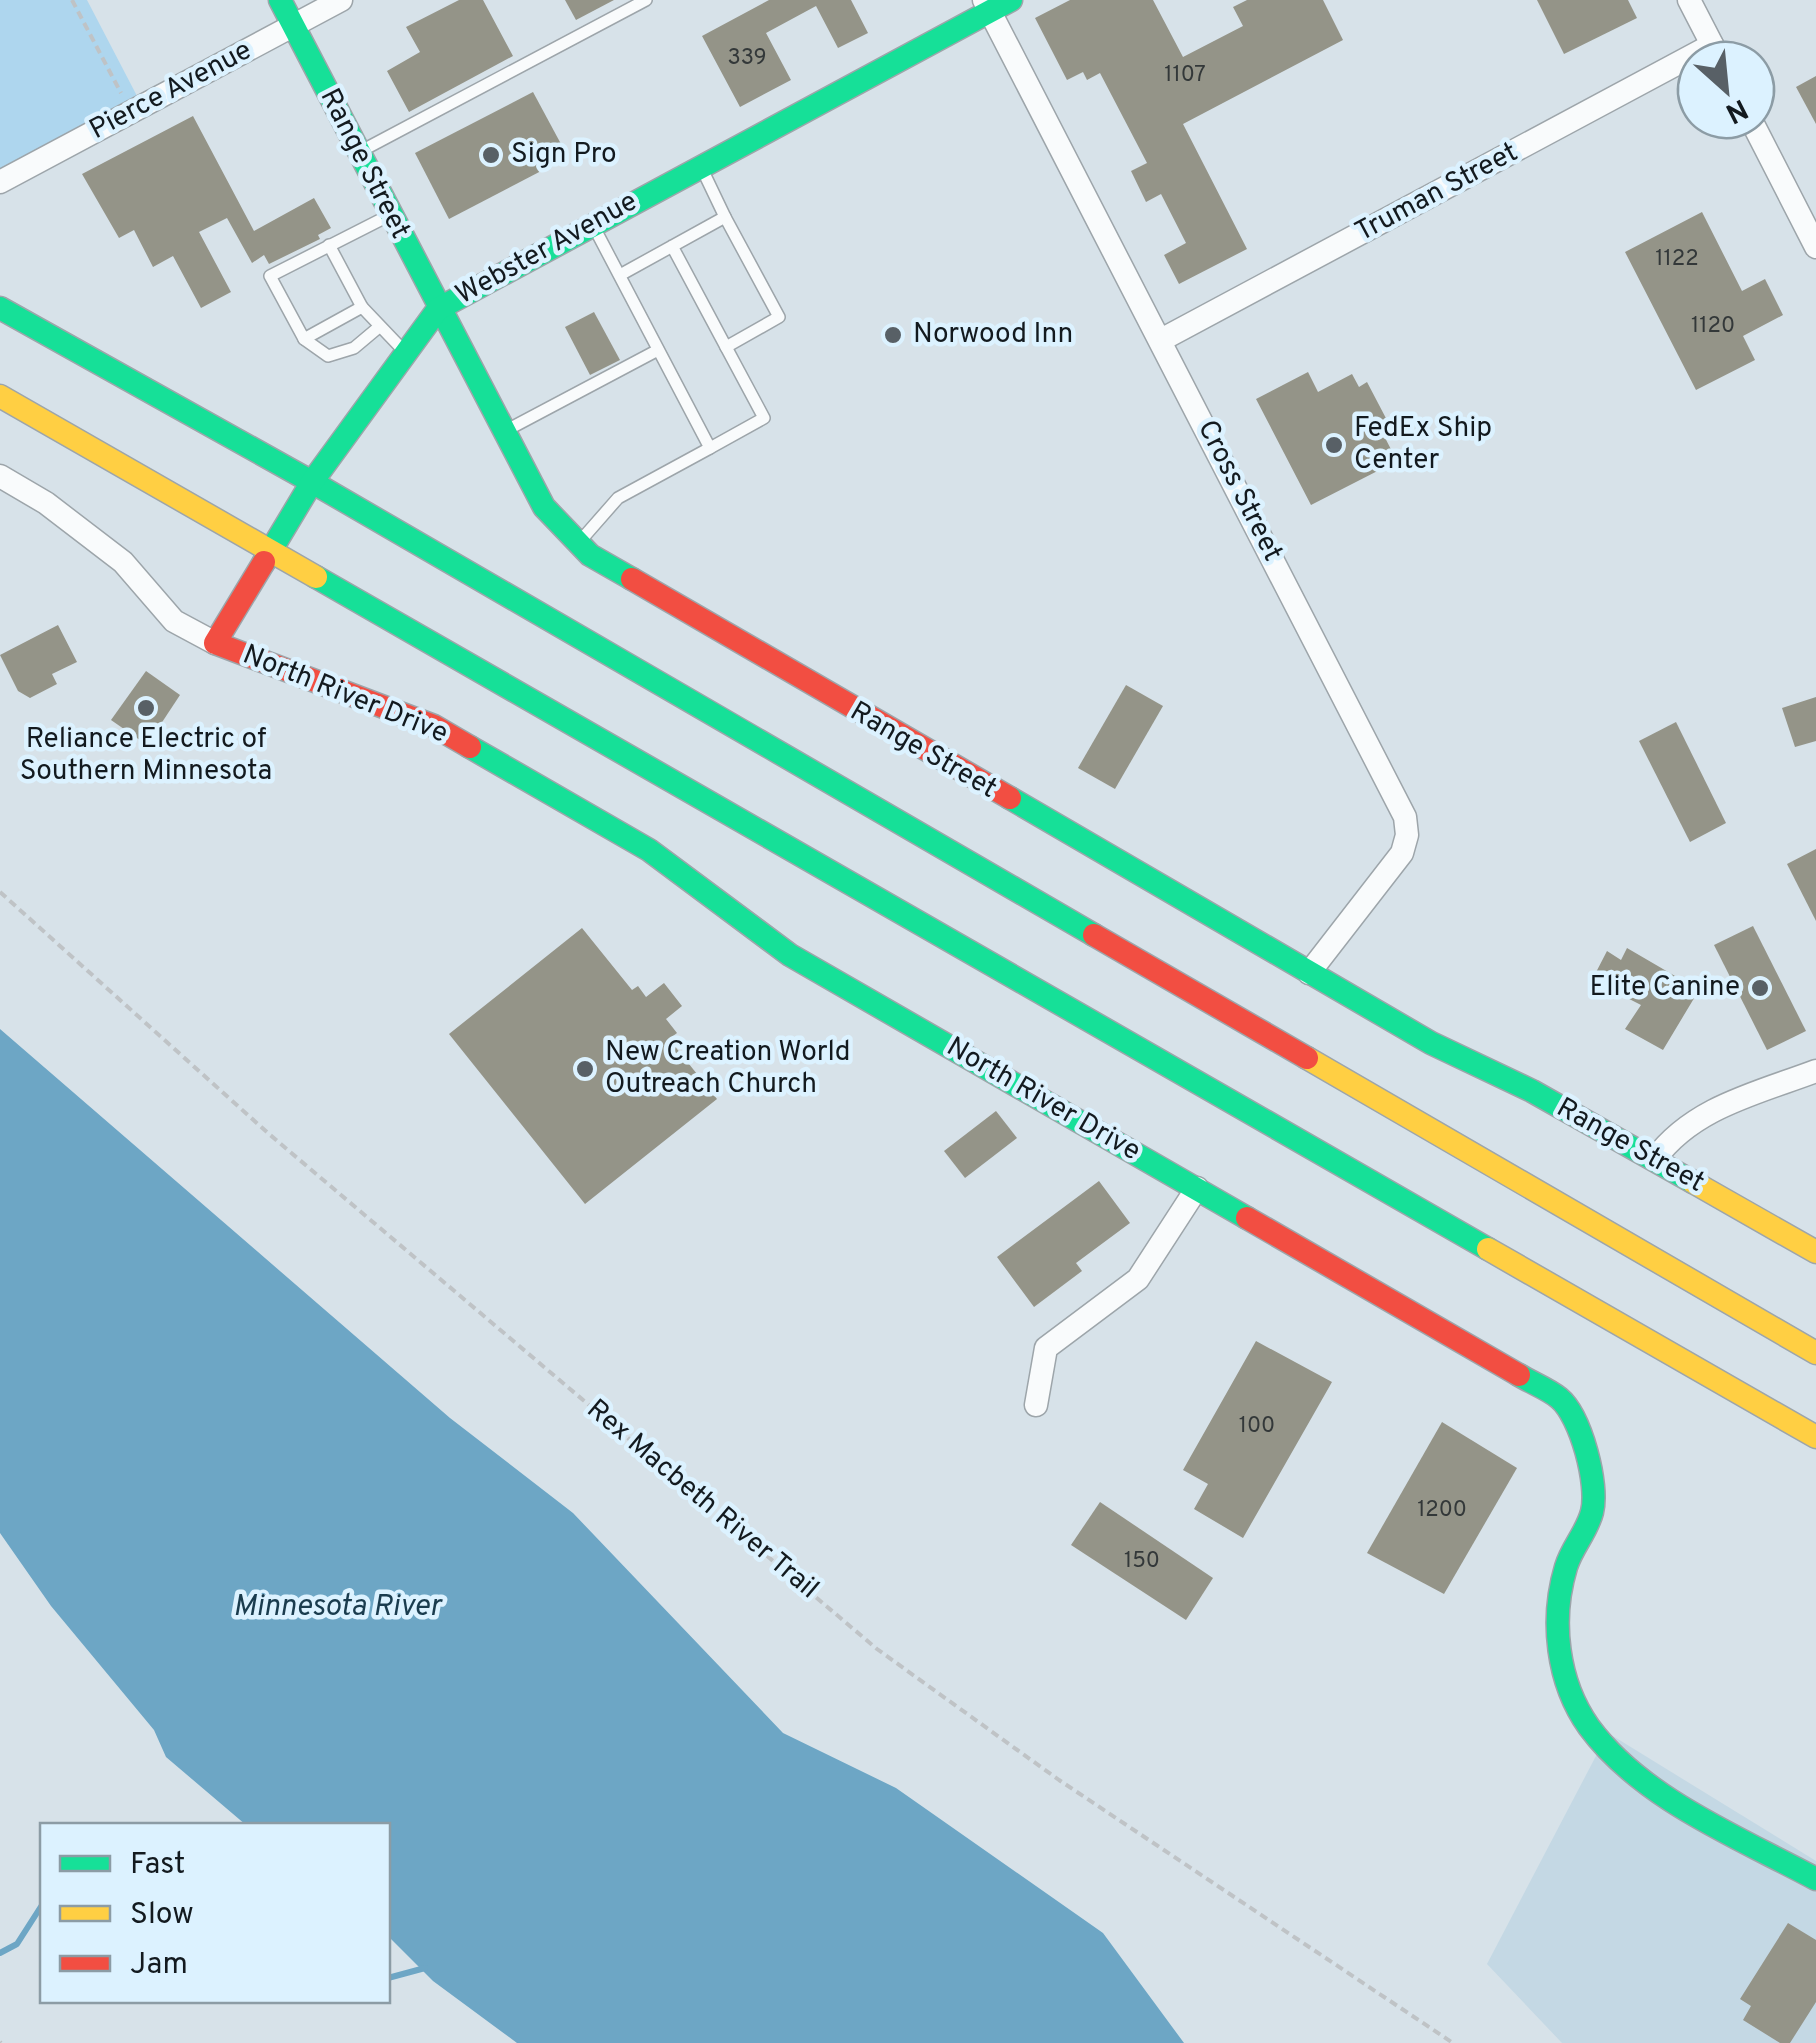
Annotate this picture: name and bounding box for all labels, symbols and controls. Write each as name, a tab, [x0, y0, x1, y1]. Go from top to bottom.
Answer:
street label: Pierce Avenue	[84, 33, 258, 149]
north arrow	[1676, 40, 1776, 140]
house number: 339	[727, 45, 767, 72]
house number: 1107	[1164, 62, 1206, 89]
street label: Range Street	[311, 83, 417, 245]
text: N	[1719, 89, 1753, 130]
street label: Truman Street	[1350, 135, 1524, 251]
place label: Sign Pro	[511, 137, 617, 173]
marker: Sign Pro	[480, 144, 502, 166]
street label: Webster Avenue	[450, 184, 644, 314]
house number: 1122	[1655, 246, 1699, 273]
house number: 1120	[1691, 313, 1735, 340]
place label: Norwood Inn	[913, 317, 1073, 353]
marker: Norwood Inn	[882, 324, 904, 346]
place label: FedEx Ship Center	[1354, 411, 1492, 479]
street label: Cross Street	[1188, 414, 1290, 568]
marker: FedEx Ship Center	[1323, 434, 1345, 456]
street label: North River Drive	[237, 637, 453, 753]
street label: Range Street	[843, 694, 1003, 808]
marker: Reliance Electric of Southern Minnesota	[135, 697, 157, 719]
place label: Reliance Electric of Southern Minnesota	[20, 722, 272, 790]
place label: Elite Canine	[1590, 970, 1740, 1006]
marker: Elite Canine	[1749, 977, 1771, 999]
street label: North River Drive	[940, 1030, 1146, 1170]
place label: New Creation World Outreach Church	[605, 1035, 850, 1103]
marker: New Creation World Outreach Church	[574, 1058, 596, 1080]
street label: Range Street	[1550, 1091, 1710, 1201]
street label: Rex Macbeth River Trail	[578, 1392, 826, 1608]
house number: 100	[1239, 1413, 1275, 1440]
house number: 1200	[1417, 1497, 1467, 1524]
house number: 150	[1124, 1548, 1160, 1575]
water label: Minnesota River	[233, 1589, 444, 1626]
legend	[40, 1823, 390, 2003]
text: Fast	[130, 1847, 185, 1884]
text: Slow	[130, 1897, 194, 1934]
text: Jam	[130, 1947, 188, 1984]

